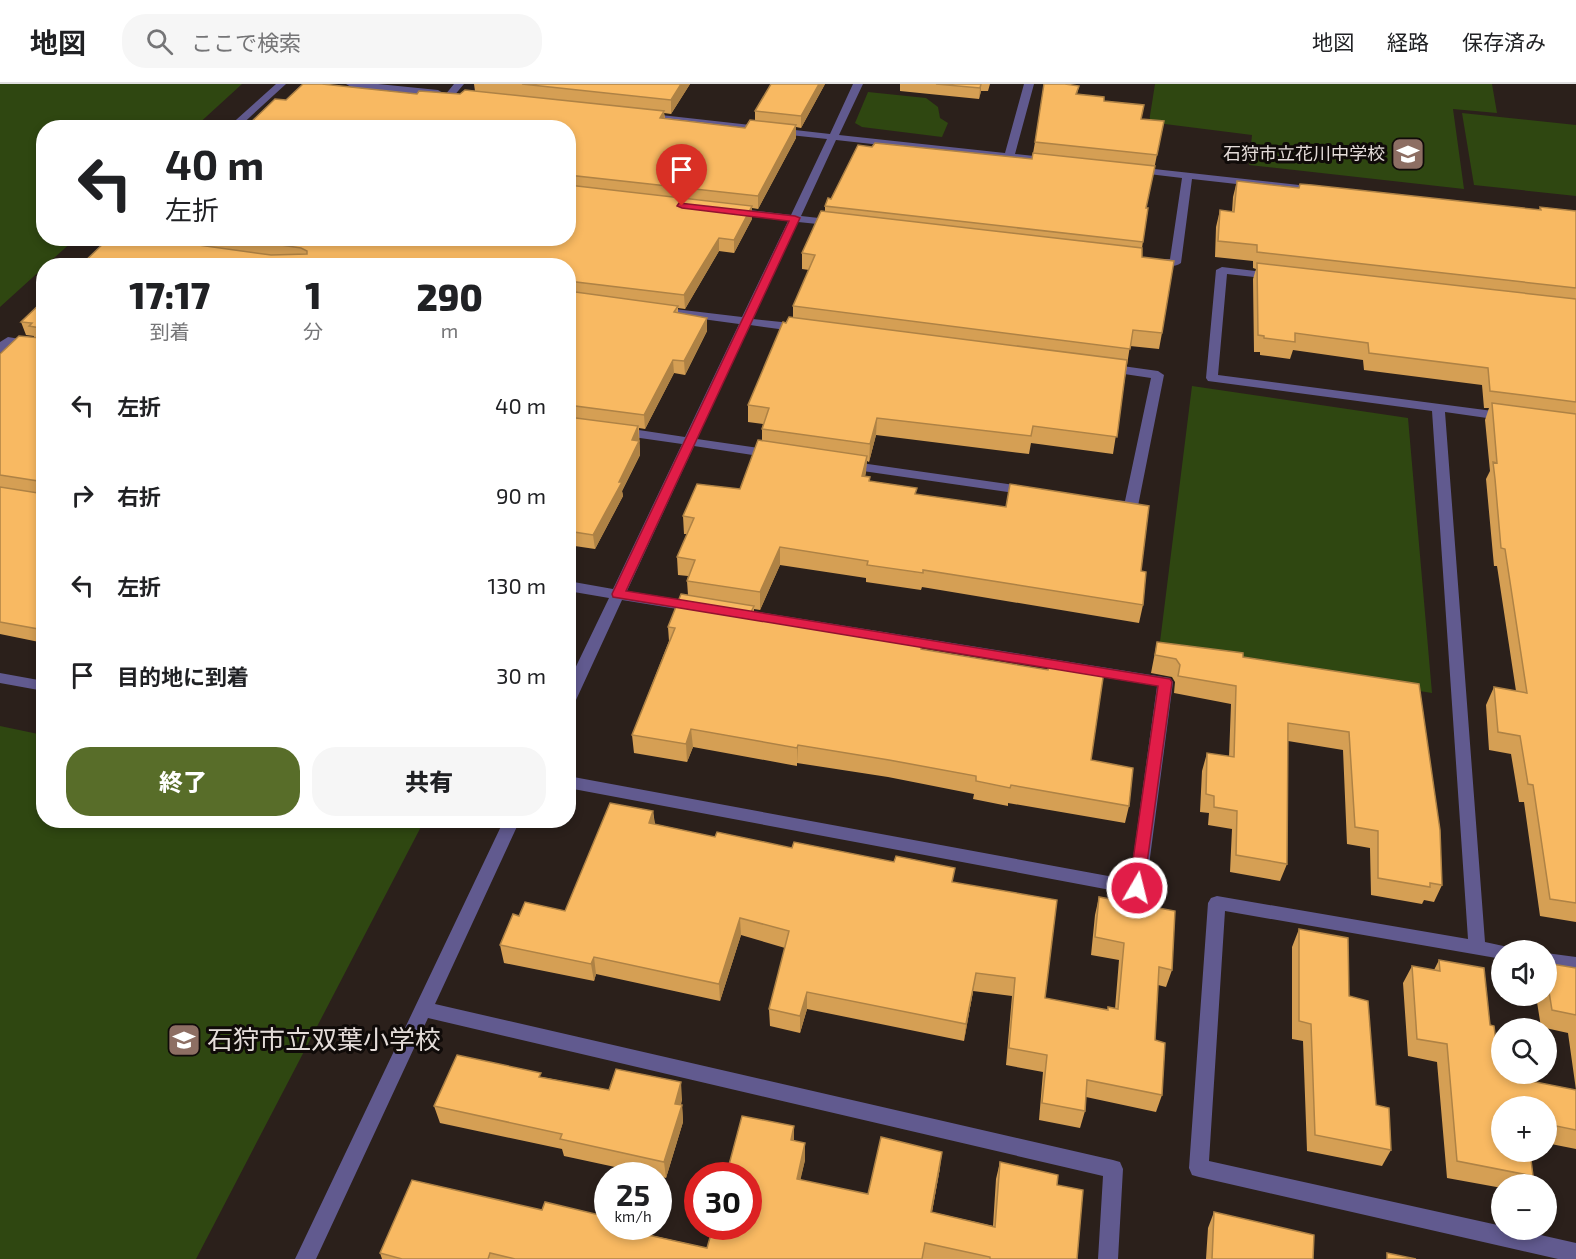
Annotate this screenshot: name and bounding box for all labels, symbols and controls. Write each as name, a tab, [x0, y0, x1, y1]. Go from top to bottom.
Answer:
search box	[122, 14, 542, 68]
text: 地図	[30, 25, 86, 59]
icon: search	[143, 25, 176, 58]
text: ここで検索	[191, 29, 301, 55]
text: 地図	[1312, 29, 1354, 54]
text: 経路	[1387, 29, 1429, 54]
text: 保存済み	[1462, 29, 1546, 54]
school or university icon: 石狩市立花川中学校	[1390, 136, 1426, 172]
text: 40 m	[165, 138, 264, 188]
place label: 石狩市立花川中学校	[1223, 142, 1385, 164]
icon: left	[66, 144, 144, 222]
pin	[656, 144, 707, 206]
icon: arrive	[665, 153, 698, 186]
text: 左折	[165, 193, 219, 225]
text: 17:17	[129, 273, 210, 316]
text: 1	[305, 273, 321, 316]
text: 290	[417, 275, 483, 318]
text: m	[441, 318, 458, 342]
text: 到着	[150, 319, 190, 343]
text: 分	[303, 319, 323, 343]
icon: left	[66, 389, 99, 422]
text: 40 m	[495, 392, 546, 418]
text: 左折	[117, 393, 161, 419]
icon: right	[66, 479, 99, 512]
text: 90 m	[496, 482, 546, 508]
text: 右折	[117, 483, 161, 509]
icon: left	[66, 569, 99, 602]
text: 130 m	[488, 572, 546, 598]
text: 左折	[117, 573, 161, 599]
icon: arrive	[66, 659, 99, 692]
text: 30 m	[496, 662, 546, 688]
text: 目的地に到着	[117, 663, 249, 689]
button: 終了	[66, 747, 300, 816]
button: 共有	[312, 747, 546, 816]
position arrow	[1105, 856, 1169, 920]
map controls	[1491, 940, 1557, 1240]
button: sound	[1491, 940, 1557, 1006]
button: search	[1491, 1018, 1557, 1084]
school or university icon: 石狩市立双葉小学校	[166, 1022, 202, 1058]
place label: 石狩市立双葉小学校	[207, 1023, 441, 1054]
button: +	[1491, 1096, 1557, 1162]
speed limit sign: 30	[684, 1162, 762, 1240]
button: −	[1491, 1174, 1557, 1240]
text: 25	[616, 1176, 650, 1212]
text: km/h	[614, 1207, 652, 1225]

